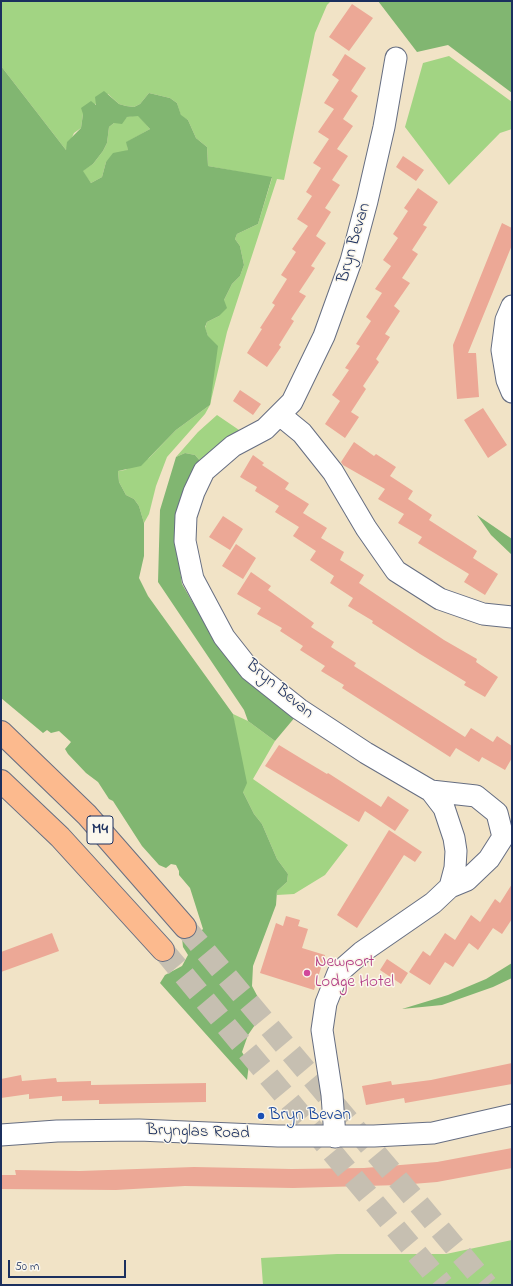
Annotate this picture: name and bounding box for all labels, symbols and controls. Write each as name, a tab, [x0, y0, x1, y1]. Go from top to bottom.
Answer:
street label: Bryn Bevan	[334, 201, 376, 285]
street label: Bryn Bevan	[241, 656, 317, 724]
road number: M4	[87, 816, 113, 844]
place label: Newport Lodge Hotel	[315, 953, 394, 993]
marker: Newport Lodge Hotel	[302, 968, 312, 978]
place label: Bryn Bevan	[269, 1106, 351, 1126]
marker: Bryn Bevan	[256, 1111, 266, 1121]
street label: Brynglas Road	[146, 1121, 250, 1145]
scale bar	[10, 1252, 128, 1278]
text: 50 m	[15, 1258, 39, 1276]

